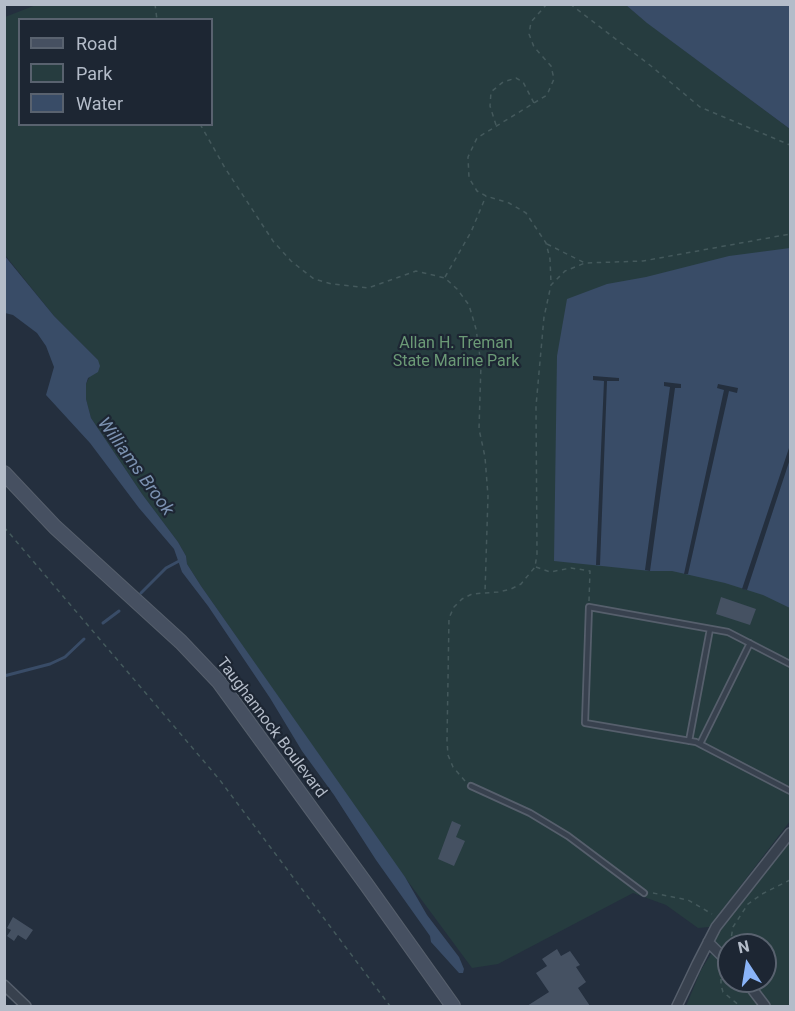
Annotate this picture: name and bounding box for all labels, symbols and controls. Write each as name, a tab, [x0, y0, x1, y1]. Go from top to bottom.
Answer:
legend	[18, 18, 213, 126]
text: Road	[76, 33, 117, 54]
text: Park	[76, 63, 112, 84]
text: Water	[76, 93, 123, 114]
park label: Allan H. Treman State Marine Park	[393, 334, 519, 372]
water label: Williams Brook	[92, 414, 178, 520]
street label: Taughannock Boulevard	[212, 654, 330, 802]
north arrow	[717, 933, 777, 993]
text: N	[736, 936, 751, 957]

